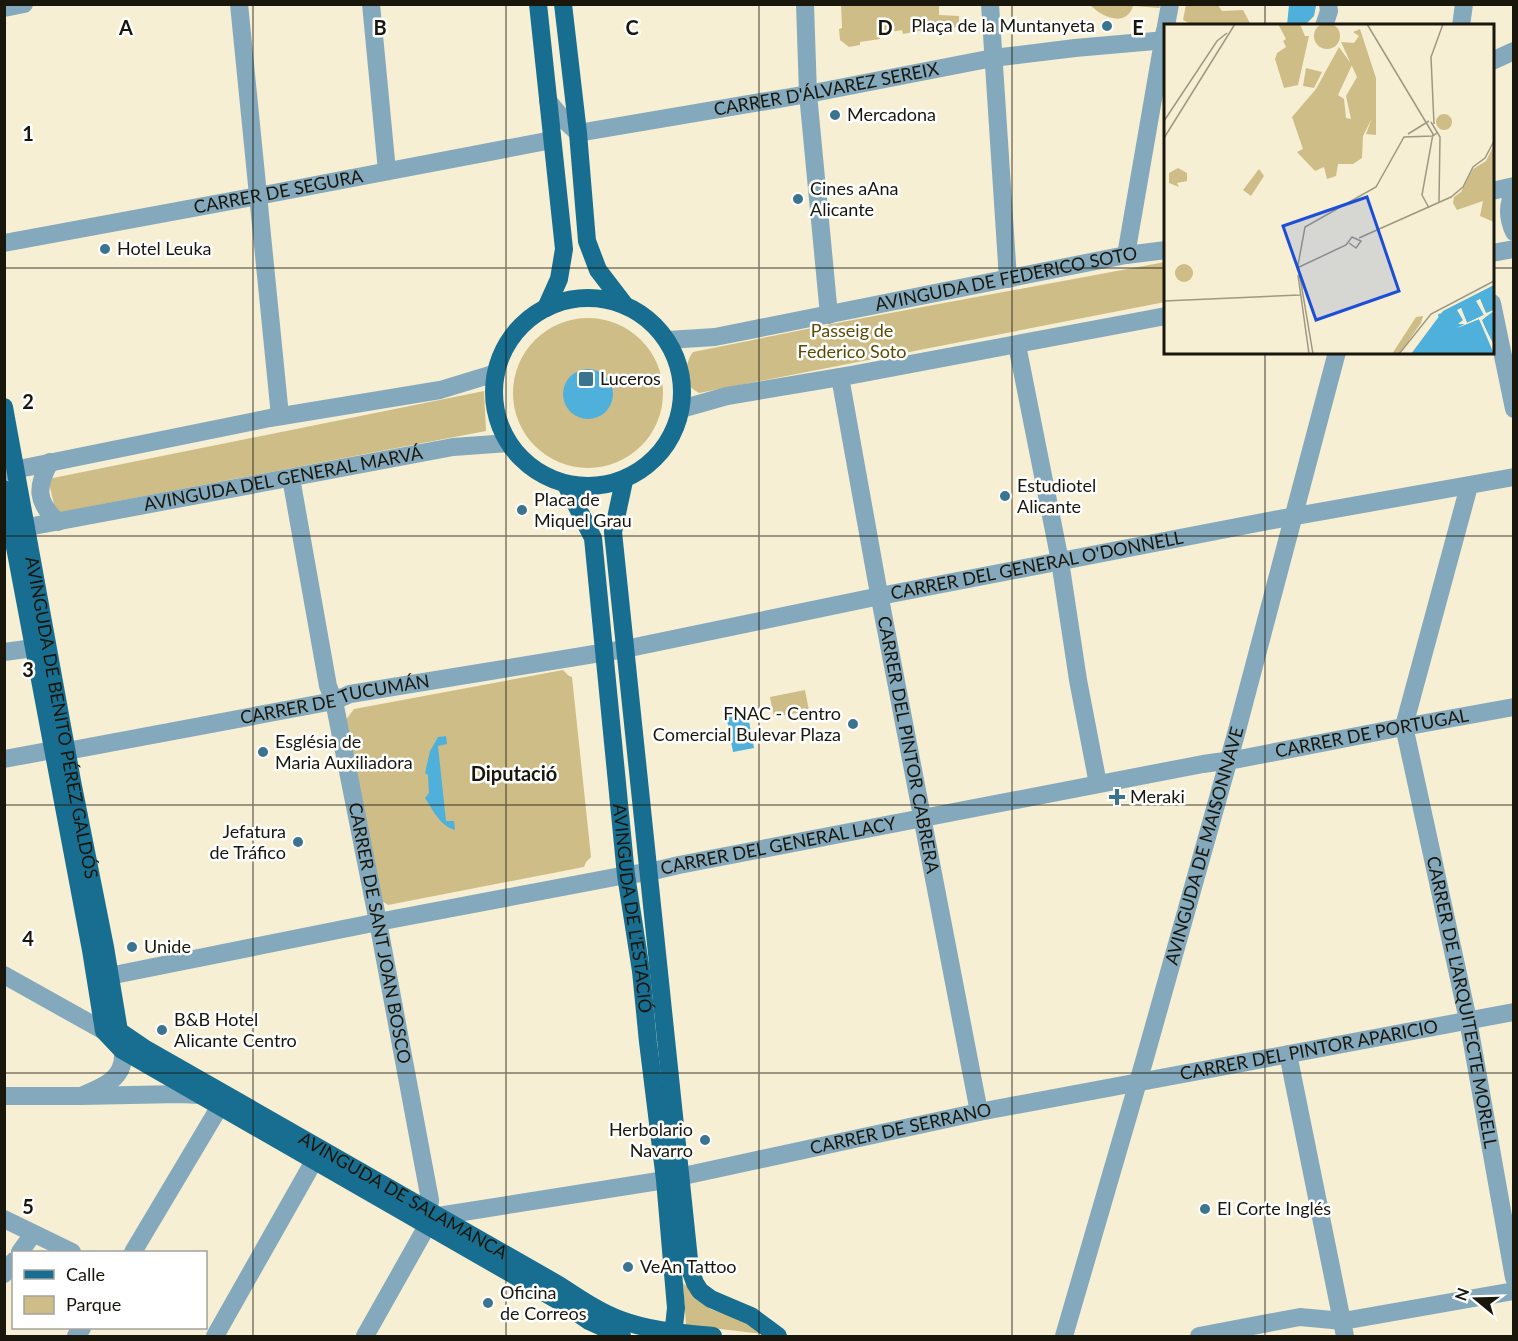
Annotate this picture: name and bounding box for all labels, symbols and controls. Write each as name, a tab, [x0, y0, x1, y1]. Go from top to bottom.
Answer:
place label: Plaça de la Muntanyeta	[911, 14, 1095, 36]
text: A	[118, 15, 133, 39]
text: B	[373, 15, 387, 39]
text: C	[625, 15, 639, 39]
text: D	[877, 15, 893, 39]
text: E	[1132, 15, 1144, 39]
marker: Plaça de la Muntanyeta	[1100, 19, 1114, 33]
inset map	[1164, 24, 1494, 354]
street label: CARRER D'ÁLVAREZ SEREIX	[712, 57, 941, 120]
place label: Mercadona	[847, 103, 936, 125]
marker: Mercadona	[828, 108, 842, 122]
text: 1	[22, 121, 34, 145]
street label: CARRER DE SEGURA	[192, 164, 365, 218]
place label: Cines aAna Alicante	[810, 177, 898, 220]
marker: Cines aAna Alicante	[791, 192, 805, 206]
place label: Hotel Leuka	[117, 237, 212, 259]
marker: Hotel Leuka	[98, 242, 112, 256]
street label: AVINGUDA DE FEDERICO SOTO	[873, 242, 1138, 315]
park label: Passeig de Federico Soto	[798, 319, 906, 362]
place label: Luceros	[600, 367, 661, 389]
marker: Luceros	[577, 370, 595, 388]
text: 2	[22, 389, 34, 413]
street label: AVINGUDA DEL GENERAL MARVÁ	[142, 441, 425, 515]
place label: Estudiotel Alicante	[1017, 474, 1096, 517]
place label: Placa de Miquel Grau	[534, 488, 632, 531]
marker: Estudiotel Alicante	[998, 489, 1012, 503]
marker: Placa de Miquel Grau	[515, 503, 529, 517]
street label: CARRER DEL GENERAL O'DONNELL	[888, 526, 1185, 604]
street label: AVINGUDA DE BENITO PÉREZ GALDÓS	[21, 555, 103, 881]
street label: CARRER DEL PINTOR CABRERA	[874, 614, 945, 876]
text: 3	[22, 657, 34, 681]
street label: CARRER DE TUCUMÁN	[238, 669, 431, 728]
place label: FNAC - Centro Comercial Bulevar Plaza	[653, 702, 841, 745]
street label: CARRER DE PORTUGAL	[1273, 703, 1470, 762]
marker: FNAC - Centro Comercial Bulevar Plaza	[846, 717, 860, 731]
street label: AVINGUDA DE MAISONNAVE	[1160, 724, 1247, 967]
place label: Església de Maria Auxiliadora	[275, 730, 413, 773]
marker: Església de Maria Auxiliadora	[256, 745, 270, 759]
district label: Diputació	[471, 761, 557, 785]
place label: Meraki	[1130, 785, 1185, 807]
marker: Meraki	[1108, 788, 1126, 806]
street label: CARRER DE SANT JOAN BOSCO	[344, 800, 416, 1065]
street label: AVINGUDA DE L'ESTACIÓ	[609, 803, 657, 1014]
street label: CARRER DEL GENERAL LACY	[658, 811, 899, 879]
place label: Jefatura de Tráfico	[210, 820, 286, 863]
marker: Jefatura de Tráfico	[291, 835, 305, 849]
street label: CARRER DE L'ARQUITECTE MORELL	[1423, 854, 1503, 1150]
text: 4	[22, 926, 34, 950]
place label: Unide	[144, 935, 191, 957]
marker: Unide	[125, 940, 139, 954]
place label: B&B Hotel Alicante Centro	[174, 1008, 297, 1051]
street label: CARRER DEL PINTOR APARICIO	[1178, 1014, 1440, 1084]
marker: B&B Hotel Alicante Centro	[155, 1023, 169, 1037]
street label: CARRER DE SERRANO	[808, 1098, 993, 1158]
place label: Herbolario Navarro	[609, 1118, 693, 1161]
street label: AVINGUDA DE SALAMANCA	[295, 1127, 512, 1264]
marker: Herbolario Navarro	[698, 1133, 712, 1147]
text: 5	[22, 1194, 34, 1218]
place label: El Corte Inglés	[1217, 1197, 1331, 1219]
marker: El Corte Inglés	[1198, 1202, 1212, 1216]
legend	[12, 1251, 207, 1329]
place label: VeAn Tattoo	[640, 1255, 737, 1277]
marker: VeAn Tattoo	[621, 1260, 635, 1274]
text: Calle	[66, 1263, 105, 1285]
north arrow	[1446, 1269, 1506, 1329]
place label: Oficina de Correos	[500, 1281, 587, 1324]
text: N	[1450, 1285, 1472, 1303]
text: Parque	[66, 1293, 121, 1315]
marker: Oficina de Correos	[481, 1296, 495, 1310]

